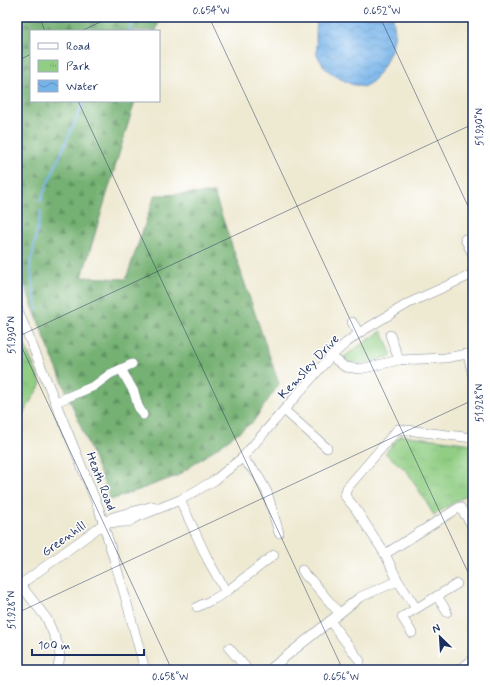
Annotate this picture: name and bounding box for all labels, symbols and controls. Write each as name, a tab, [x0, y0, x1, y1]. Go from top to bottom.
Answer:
text: 0.654°W	[193, 4, 229, 18]
text: 0.652°W	[364, 4, 400, 18]
legend	[30, 30, 160, 102]
text: Road	[66, 39, 90, 55]
text: Park	[66, 59, 90, 75]
text: Water	[66, 79, 98, 95]
text: 51.930°N	[473, 108, 487, 146]
text: 51.930°N	[5, 316, 19, 354]
street label: Kemsley Drive	[275, 331, 343, 403]
text: 51.928°N	[473, 384, 487, 422]
street label: Heath Road	[82, 450, 120, 513]
street label: Greenhill	[38, 517, 90, 561]
text: 51.928°N	[5, 591, 19, 629]
north arrow	[420, 617, 460, 657]
text: N	[430, 621, 442, 637]
scale bar	[32, 631, 144, 657]
text: 100 m	[38, 638, 70, 654]
text: 0.658°W	[152, 670, 188, 684]
text: 0.656°W	[323, 670, 359, 684]

